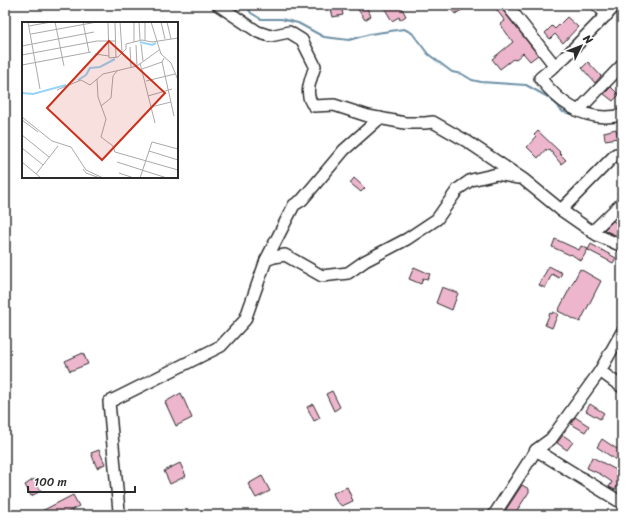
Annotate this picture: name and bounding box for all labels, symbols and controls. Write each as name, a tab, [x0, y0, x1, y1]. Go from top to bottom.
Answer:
inset map	[22, 22, 178, 178]
north arrow	[561, 26, 601, 66]
text: N	[578, 30, 598, 49]
scale bar	[28, 468, 135, 494]
text: 100 m	[34, 471, 67, 493]

